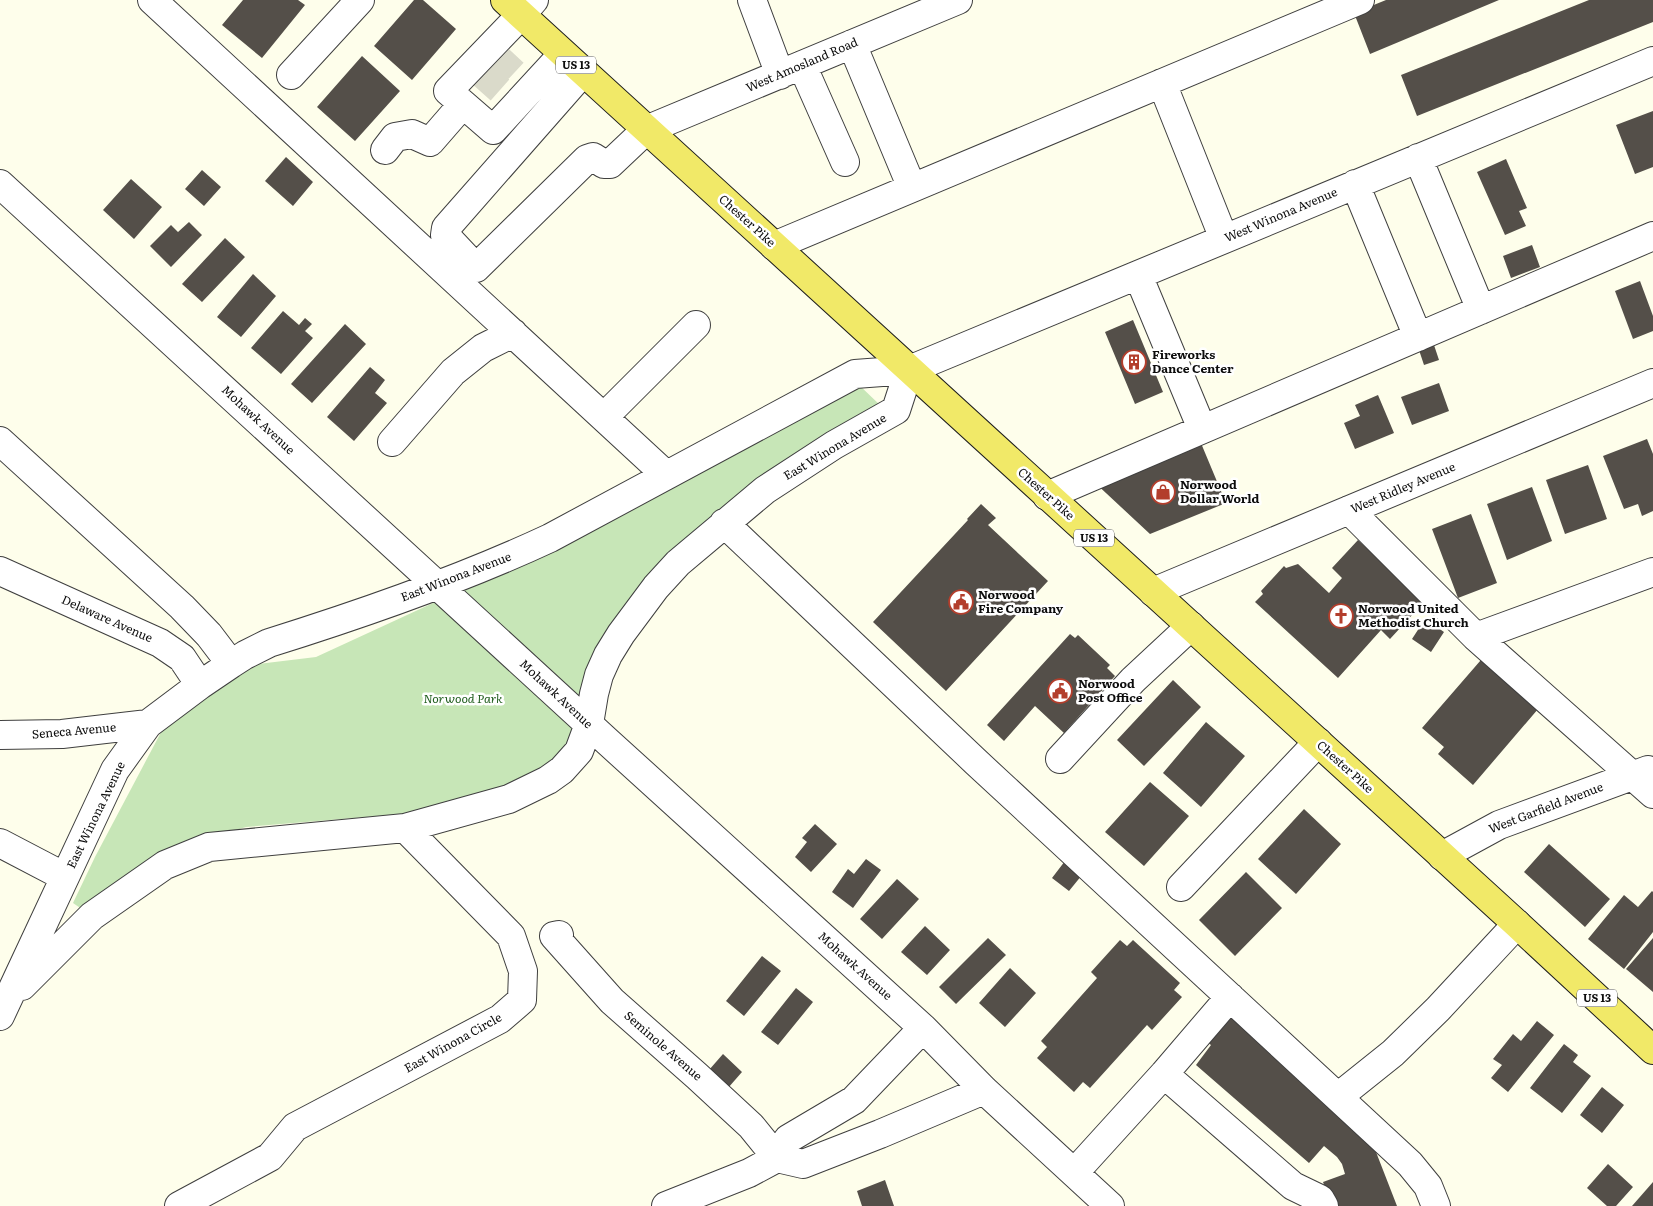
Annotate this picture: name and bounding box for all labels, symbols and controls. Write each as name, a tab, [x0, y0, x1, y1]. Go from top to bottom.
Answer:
street label: West Amosland Road	[743, 32, 861, 96]
road number: US 13	[556, 56, 596, 74]
street label: West Winona Avenue	[1221, 182, 1340, 246]
street label: Chester Pike	[715, 190, 780, 251]
place label: Fireworks Dance Center	[1152, 345, 1234, 377]
building icon: Fireworks Dance Center	[1121, 349, 1147, 375]
street label: Mohawk Avenue	[218, 380, 299, 458]
street label: East Winona Avenue	[780, 408, 889, 484]
street label: West Ridley Avenue	[1348, 457, 1458, 517]
street label: Chester Pike	[1014, 463, 1079, 524]
place label: Norwood Dollar World	[1180, 475, 1259, 507]
shop icon: Norwood Dollar World	[1150, 479, 1176, 505]
road number: US 13	[1074, 530, 1114, 546]
street label: East Winona Avenue	[398, 547, 514, 605]
place label: Norwood Fire Company	[978, 585, 1064, 617]
public building icon: Norwood Fire Company	[948, 589, 974, 615]
street label: Delaware Avenue	[59, 590, 156, 646]
place label: Norwood United Methodist Church	[1358, 599, 1469, 631]
church icon: Norwood United Methodist Church	[1328, 603, 1354, 629]
street label: Mohawk Avenue	[516, 654, 597, 732]
place label: Norwood Post Office	[1078, 674, 1143, 706]
public building icon: Norwood Post Office	[1047, 678, 1073, 704]
park label: Norwood Park	[423, 689, 503, 707]
street label: Seneca Avenue	[31, 717, 117, 743]
street label: Chester Pike	[1313, 736, 1378, 797]
street label: East Winona Avenue	[61, 758, 129, 871]
street label: West Garfield Avenue	[1486, 777, 1605, 837]
street label: Mohawk Avenue	[815, 927, 897, 1004]
road number: US 13	[1577, 990, 1617, 1006]
street label: Seminole Avenue	[621, 1006, 707, 1084]
street label: East Winona Circle	[400, 1008, 505, 1076]

